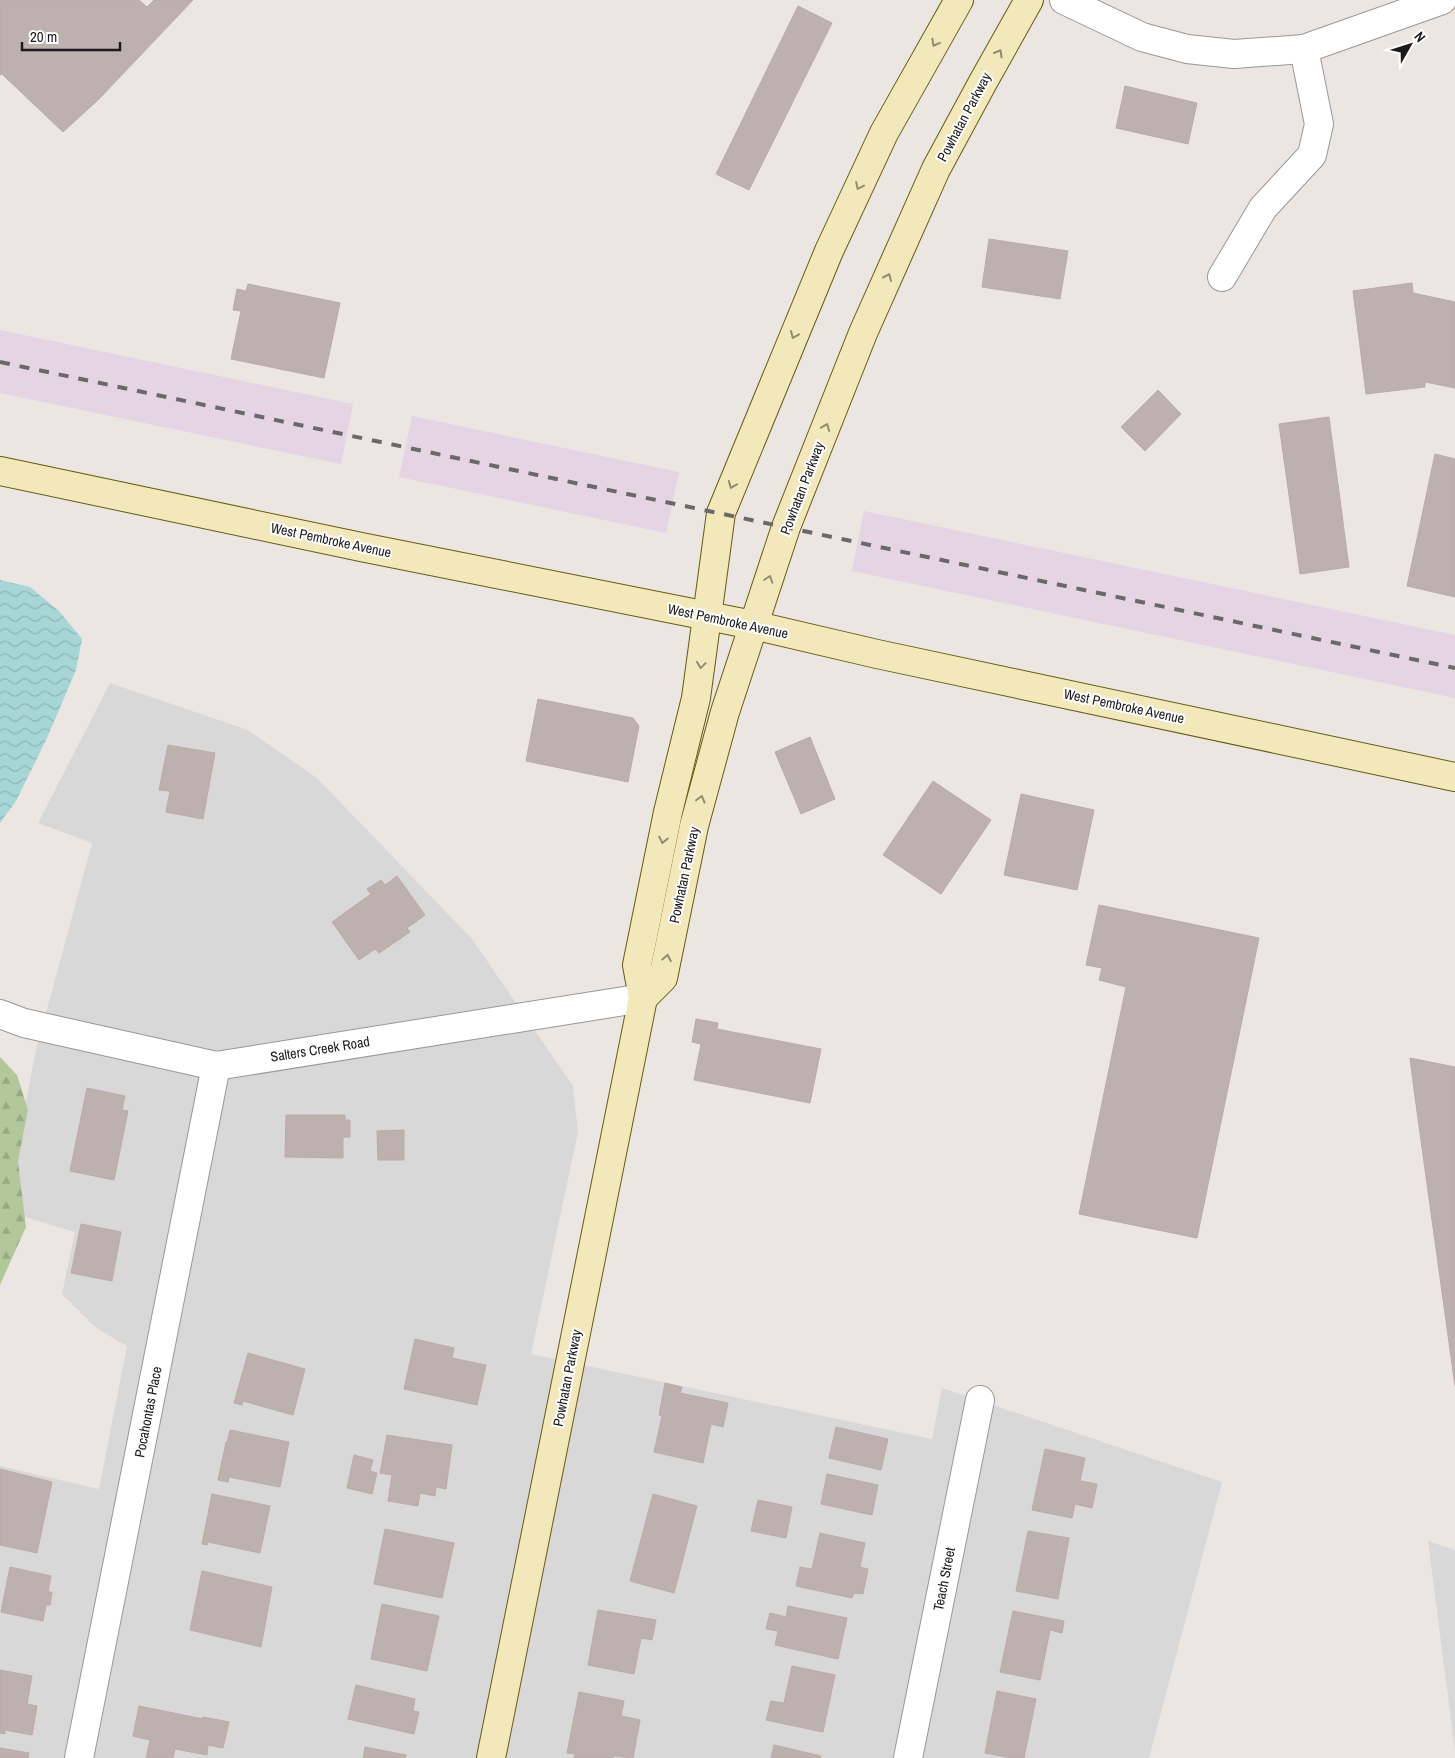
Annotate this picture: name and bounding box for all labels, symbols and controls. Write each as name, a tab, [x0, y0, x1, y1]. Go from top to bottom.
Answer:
scale bar	[22, 20, 120, 52]
north arrow	[1385, 20, 1435, 70]
text: 20 m	[30, 26, 57, 47]
text: N	[1410, 28, 1430, 46]
one-way arrow	[931, 37, 941, 46]
one-way arrow	[993, 49, 1003, 58]
street label: Powhatan Parkway	[933, 69, 995, 165]
one-way arrow	[855, 181, 866, 190]
one-way arrow	[882, 273, 893, 282]
one-way arrow	[790, 330, 800, 339]
one-way arrow	[820, 423, 830, 432]
street label: Powhatan Parkway	[776, 439, 828, 537]
one-way arrow	[728, 480, 738, 489]
street label: West Pembroke Avenue	[269, 518, 393, 562]
one-way arrow	[763, 575, 773, 584]
street label: West Pembroke Avenue	[666, 599, 790, 643]
one-way arrow	[696, 660, 706, 669]
street label: West Pembroke Avenue	[1062, 684, 1186, 728]
one-way arrow	[696, 796, 706, 804]
street label: Powhatan Parkway	[665, 825, 703, 925]
one-way arrow	[658, 836, 668, 845]
one-way arrow	[662, 954, 672, 963]
street label: Salters Creek Road	[269, 1032, 371, 1066]
street label: Powhatan Parkway	[549, 1328, 585, 1428]
street label: Pocahontas Place	[130, 1365, 166, 1459]
street label: Teach Street	[929, 1546, 959, 1612]

